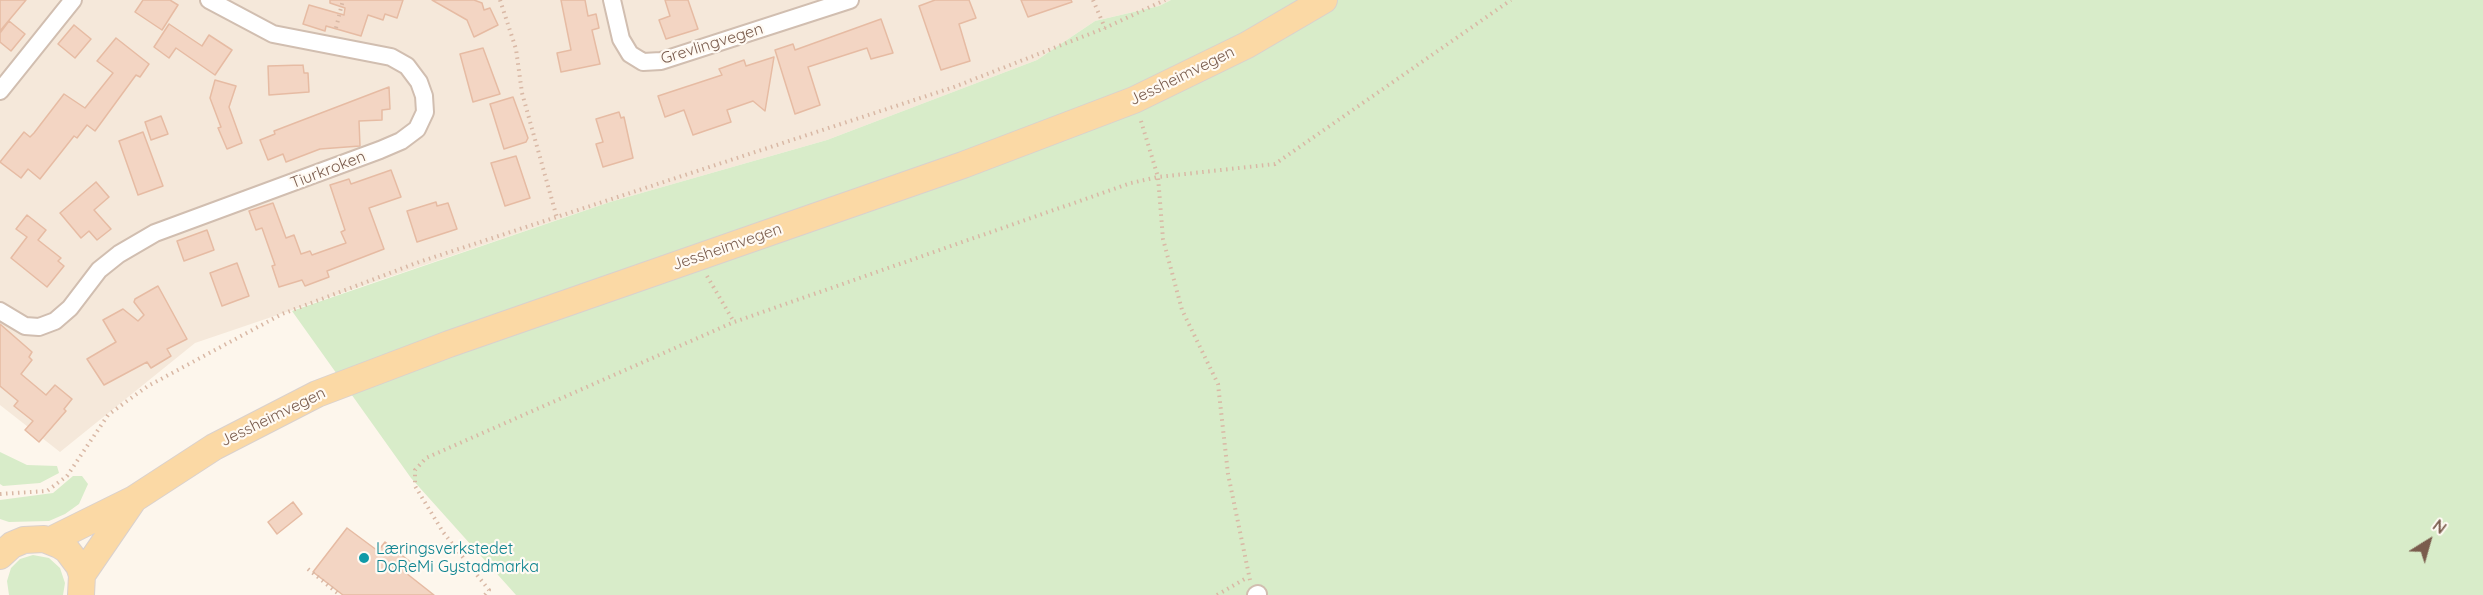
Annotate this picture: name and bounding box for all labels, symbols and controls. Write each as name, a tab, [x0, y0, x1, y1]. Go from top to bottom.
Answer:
street label: Grevlingvegen	[659, 19, 765, 69]
street label: Jessheimvegen	[1126, 42, 1238, 110]
street label: Tiurkroken	[288, 147, 368, 193]
street label: Jessheimvegen	[670, 219, 784, 275]
street label: Jessheimvegen	[217, 383, 329, 451]
north arrow	[2399, 511, 2459, 571]
text: N	[2429, 515, 2451, 538]
place label: Læringsverkstedet DoReMi Gystadmarka	[376, 539, 539, 577]
marker: Læringsverkstedet DoReMi Gystadmarka	[357, 551, 371, 565]

